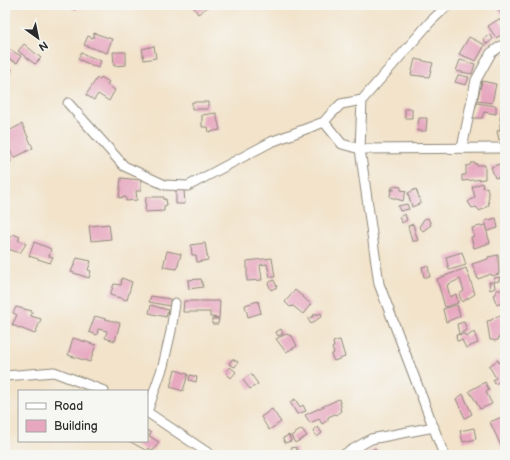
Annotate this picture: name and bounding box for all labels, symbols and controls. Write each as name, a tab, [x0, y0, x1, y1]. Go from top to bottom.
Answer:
north arrow	[18, 18, 58, 58]
text: N	[36, 38, 50, 54]
legend	[18, 390, 148, 442]
text: Road	[54, 399, 83, 414]
text: Building	[54, 419, 98, 434]

